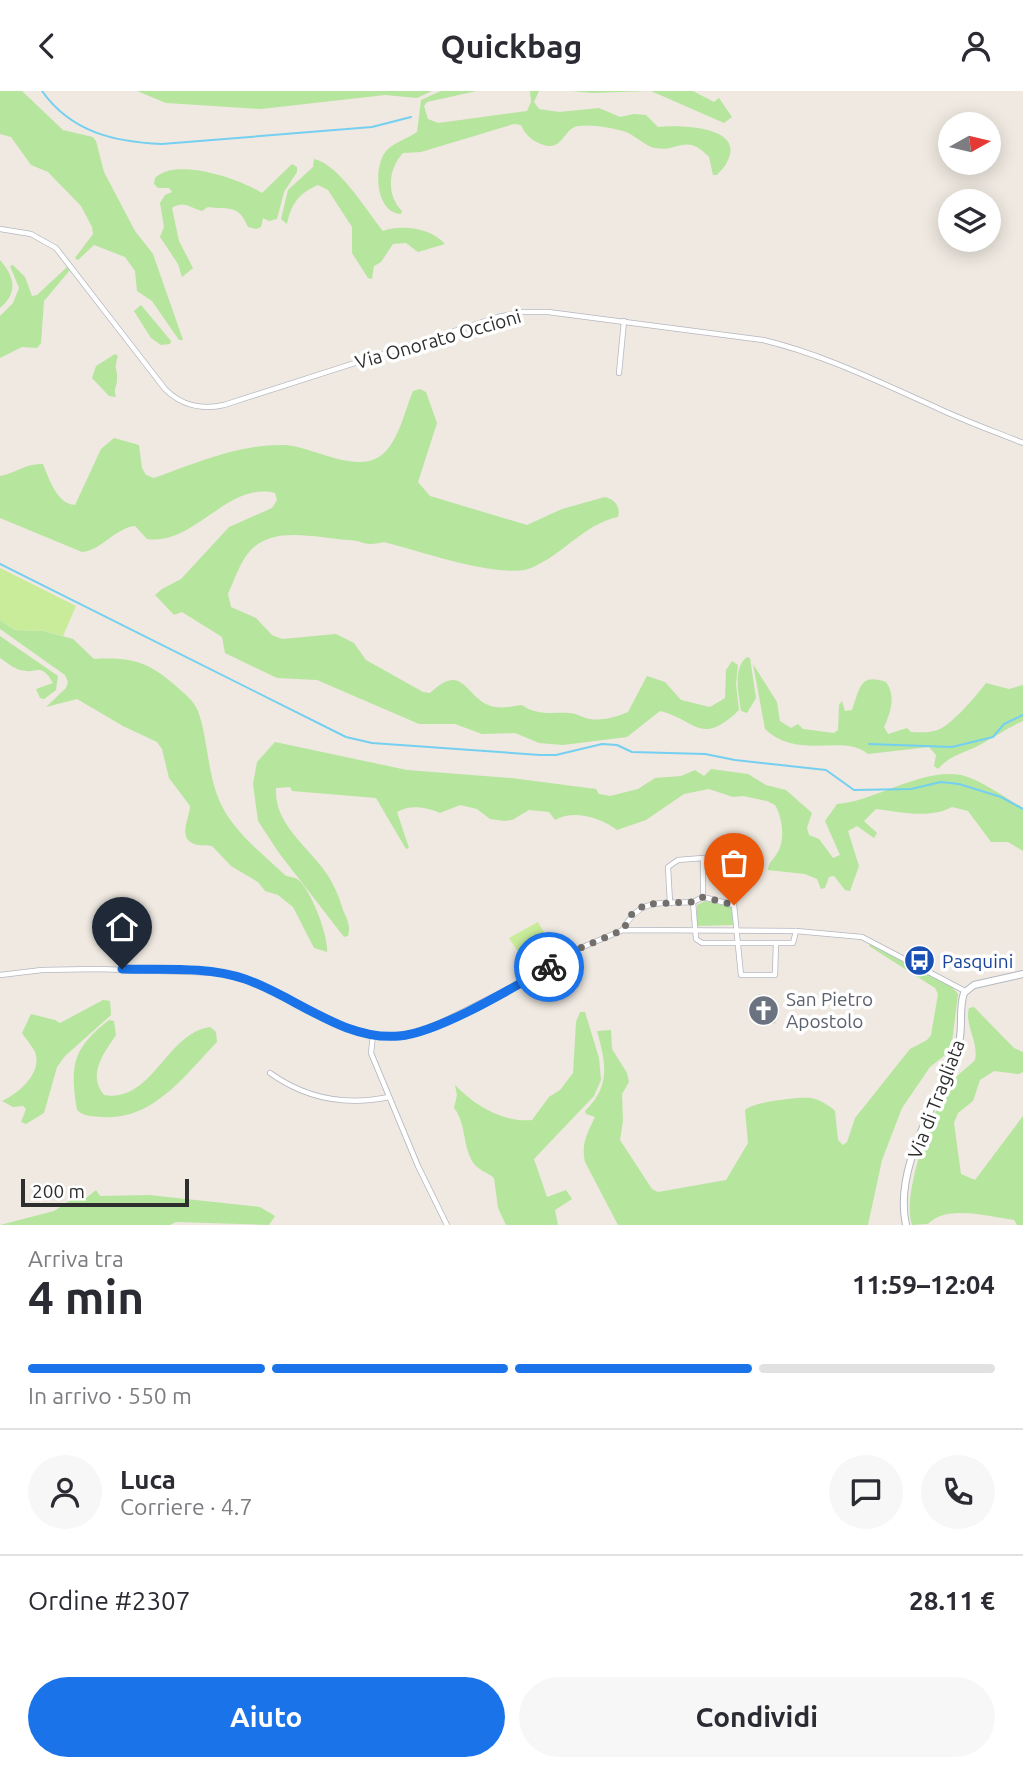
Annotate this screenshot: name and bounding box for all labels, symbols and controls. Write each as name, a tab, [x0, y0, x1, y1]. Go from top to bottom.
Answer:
icon: back	[28, 27, 66, 65]
icon: person	[957, 27, 995, 65]
text: Quickbag	[441, 28, 582, 64]
north arrow	[938, 112, 1001, 175]
map controls	[938, 112, 1001, 252]
button: layers	[938, 189, 1001, 252]
street label: Via Onorato Occioni	[353, 305, 523, 373]
pin	[704, 833, 764, 905]
icon: bag	[715, 844, 753, 882]
pin	[92, 897, 152, 969]
icon: home	[103, 908, 141, 946]
courier	[514, 932, 584, 1002]
bus stop icon: Pasquini	[902, 944, 936, 978]
icon: bike	[530, 948, 568, 986]
place label: Pasquini	[942, 950, 1013, 972]
place label: San Pietro Apostolo	[786, 988, 873, 1032]
church icon: San Pietro Apostolo	[746, 993, 780, 1027]
street label: Via di Tragliata	[903, 1036, 969, 1162]
scale bar	[21, 1176, 189, 1208]
text: 200 m	[32, 1180, 85, 1202]
text: Arriva tra	[28, 1246, 124, 1271]
text: 11:59–12:04	[852, 1270, 995, 1299]
text: 4 min	[28, 1271, 144, 1323]
text: In arrivo · 550 m	[28, 1383, 192, 1408]
button: person	[28, 1455, 102, 1529]
button: chat	[829, 1455, 903, 1529]
button: phone	[921, 1455, 995, 1529]
text: Luca	[120, 1465, 176, 1494]
text: Corriere · 4.7	[120, 1494, 252, 1519]
text: Ordine #2307	[28, 1586, 190, 1615]
text: 28.11 €	[909, 1586, 995, 1615]
button: Aiuto	[28, 1677, 505, 1757]
button: Condividi	[519, 1677, 995, 1757]

